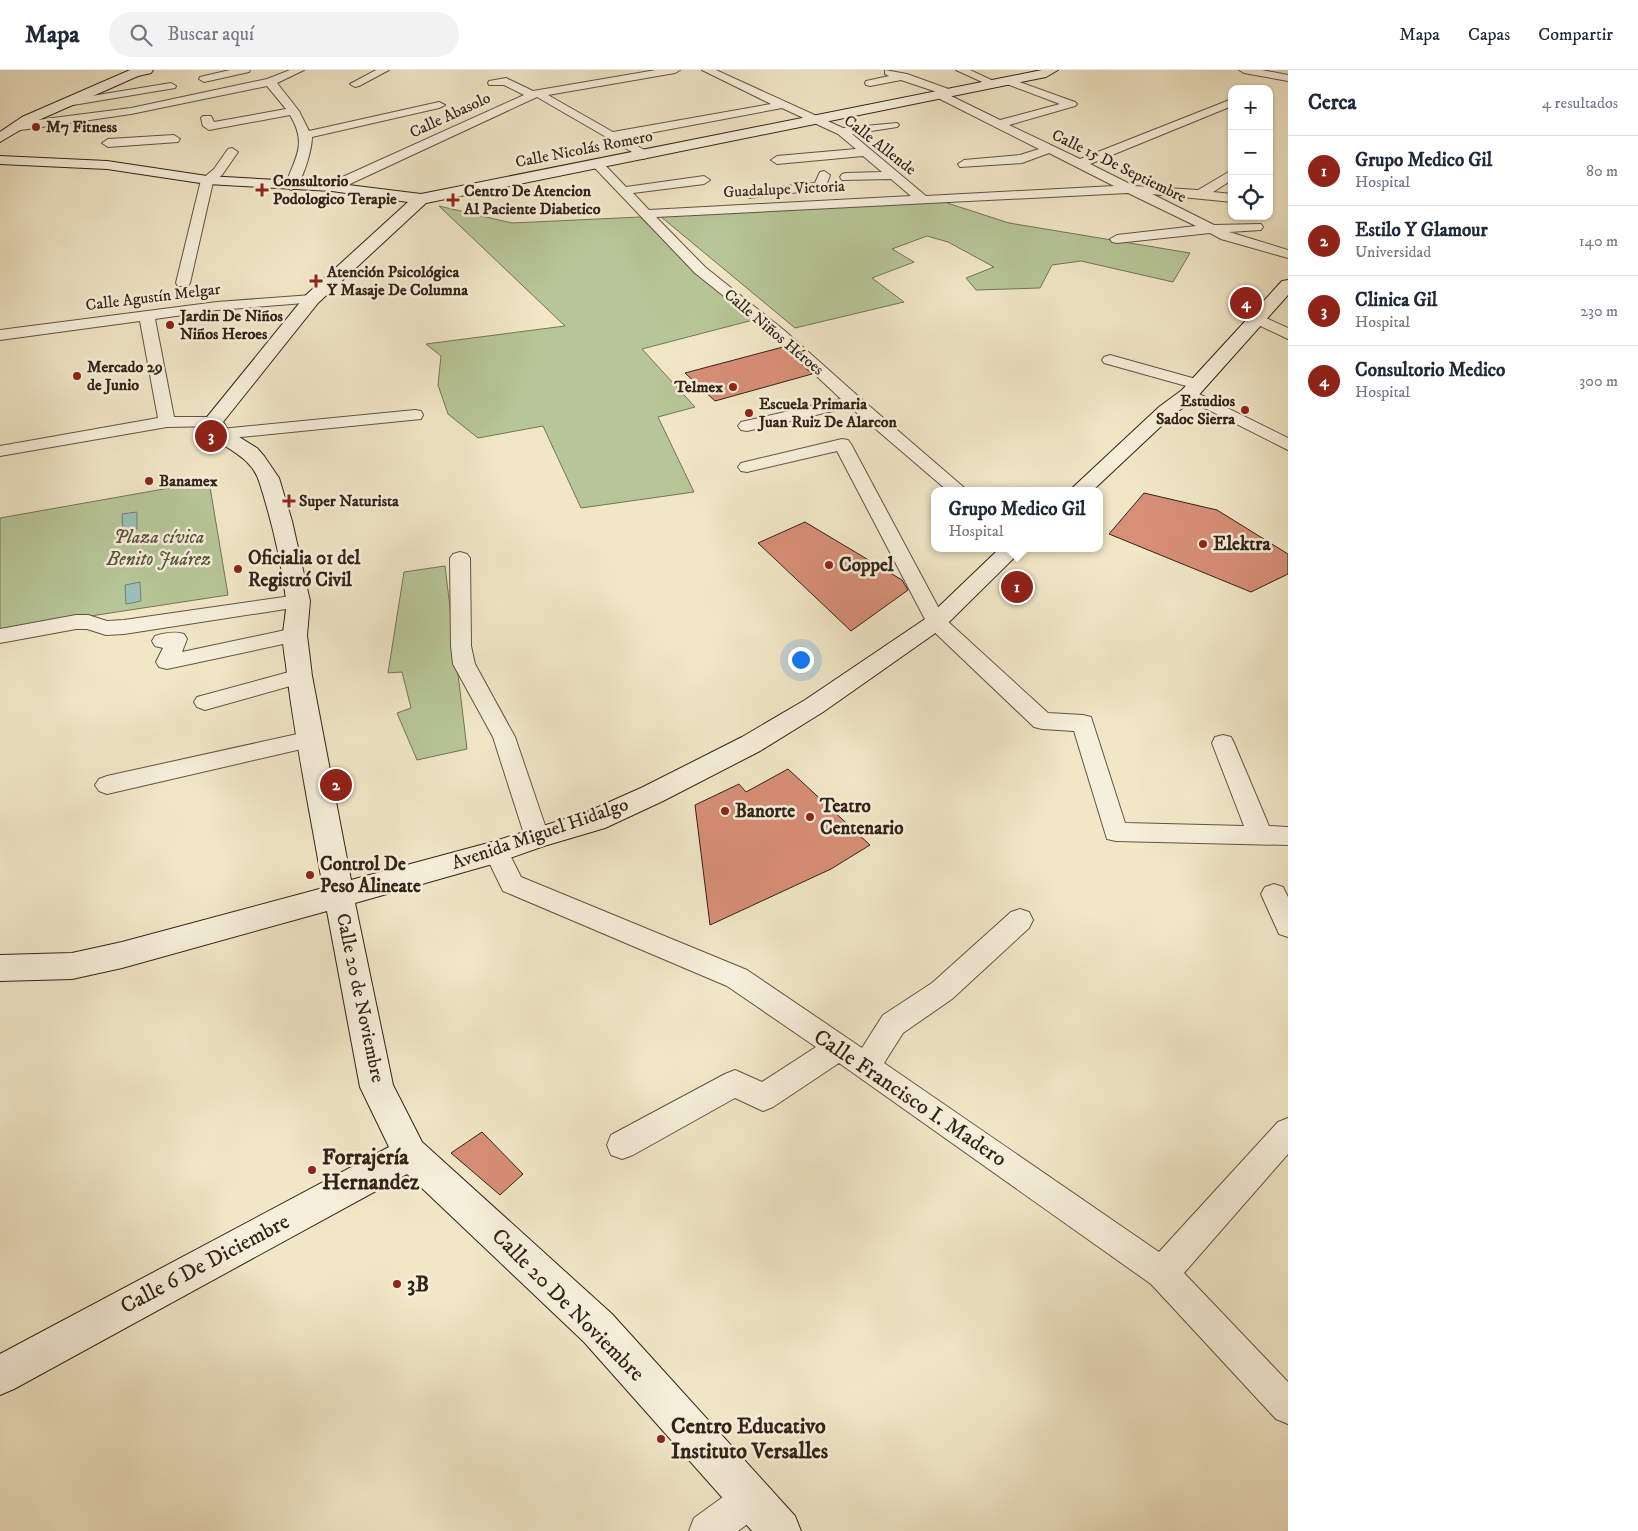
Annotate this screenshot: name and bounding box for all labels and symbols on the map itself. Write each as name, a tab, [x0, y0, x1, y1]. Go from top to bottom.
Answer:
street label: Calle Abasolo	[406, 87, 494, 142]
street label: Calle Allende	[840, 111, 920, 180]
place label: M7 Fitness	[46, 117, 118, 137]
marker: M7 Fitness	[30, 121, 42, 133]
street label: Calle 15 De Septiembre	[1049, 125, 1190, 207]
street label: Calle Nicolás Romero	[514, 126, 655, 172]
place label: Consultorio Podologico Terapie	[273, 171, 397, 209]
street label: Guadalupe Victoria	[723, 176, 846, 202]
place label: Centro De Atencion Al Paciente Diabetico	[463, 181, 601, 219]
marker: Consultorio Podologico Terapie	[255, 183, 269, 197]
marker: Centro De Atencion Al Paciente Diabetico	[446, 193, 460, 207]
place label: Atención Psicológica Y Masaje De Columna	[326, 262, 469, 300]
marker: Atención Psicológica Y Masaje De Columna	[309, 274, 323, 288]
street label: Calle Agustín Melgar	[85, 279, 222, 315]
street label: Calle Niños Héroes	[720, 284, 828, 380]
pin: 4	[1230, 284, 1262, 322]
place label: Jardin De Niños Niños Heroes	[178, 306, 284, 344]
marker: Jardin De Niños Niños Heroes	[164, 319, 176, 331]
place label: Mercado 29 de Junio	[87, 357, 163, 395]
marker: Mercado 29 de Junio	[71, 370, 83, 382]
place label: Telmex	[674, 377, 723, 397]
marker: Telmex	[727, 381, 739, 393]
place label: Estudios Sadoc Sierra	[1156, 391, 1236, 429]
place label: Escuela Primaria Juan Ruiz De Alarcon	[757, 394, 898, 432]
marker: Estudios Sadoc Sierra	[1239, 404, 1251, 416]
marker: Escuela Primaria Juan Ruiz De Alarcon	[743, 407, 755, 419]
pin: 3	[195, 417, 227, 455]
place label: Banamex	[159, 471, 218, 491]
marker: Banamex	[143, 475, 155, 487]
place label: Super Naturista	[299, 491, 400, 511]
marker: Super Naturista	[283, 495, 295, 507]
park label: Plaza cívica Benito Juárez	[106, 526, 211, 571]
place label: Elektra	[1213, 533, 1271, 556]
marker: Elektra	[1197, 538, 1209, 550]
place label: Oficialia 01 del Registró Civil	[248, 547, 361, 592]
place label: Coppel	[839, 554, 894, 577]
marker: Coppel	[823, 559, 835, 571]
marker: Oficialia 01 del Registró Civil	[232, 563, 244, 575]
pin: 1	[1001, 568, 1033, 606]
your location	[788, 647, 814, 673]
pin: 2	[320, 766, 352, 804]
street label: Avenida Miguel Hidalgo	[449, 793, 631, 875]
place label: Teatro Centenario	[819, 795, 904, 840]
place label: Banorte	[735, 800, 795, 823]
marker: Banorte	[719, 805, 731, 817]
marker: Teatro Centenario	[804, 811, 816, 823]
place label: Control De Peso Alineate	[320, 853, 421, 898]
marker: Control De Peso Alineate	[304, 869, 316, 881]
street label: Calle 20 de Noviembre	[331, 911, 389, 1085]
street label: Calle Francisco I. Madero	[808, 1023, 1012, 1173]
place label: Forrajería Hernandez	[322, 1144, 420, 1196]
marker: Forrajería Hernandez	[306, 1164, 318, 1176]
street label: Calle 6 De Diciembre	[116, 1208, 294, 1320]
street label: Calle 20 De Noviembre	[486, 1223, 650, 1387]
place label: 3B	[407, 1271, 429, 1298]
marker: 3B	[391, 1278, 403, 1290]
place label: Centro Educativo Instituto Versalles	[671, 1413, 829, 1465]
marker: Centro Educativo Instituto Versalles	[655, 1433, 667, 1445]

